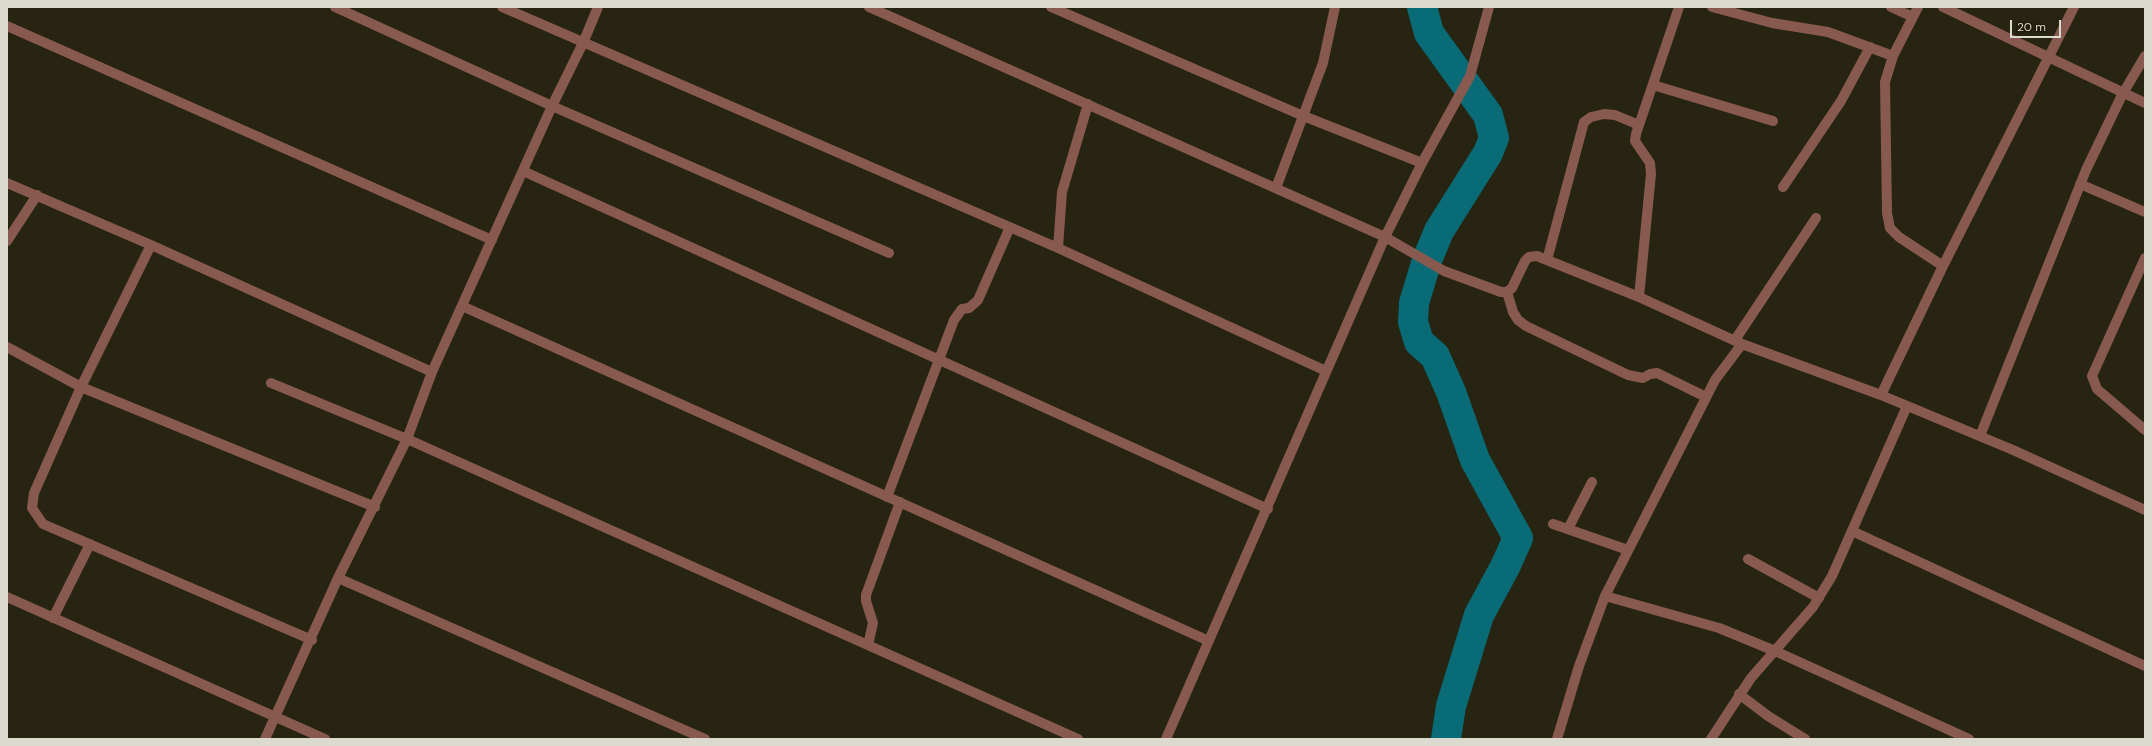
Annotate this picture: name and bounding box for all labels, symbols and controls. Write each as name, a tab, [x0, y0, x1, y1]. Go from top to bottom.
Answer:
scale bar	[2012, 12, 2063, 38]
text: 20 m	[2017, 19, 2046, 35]

